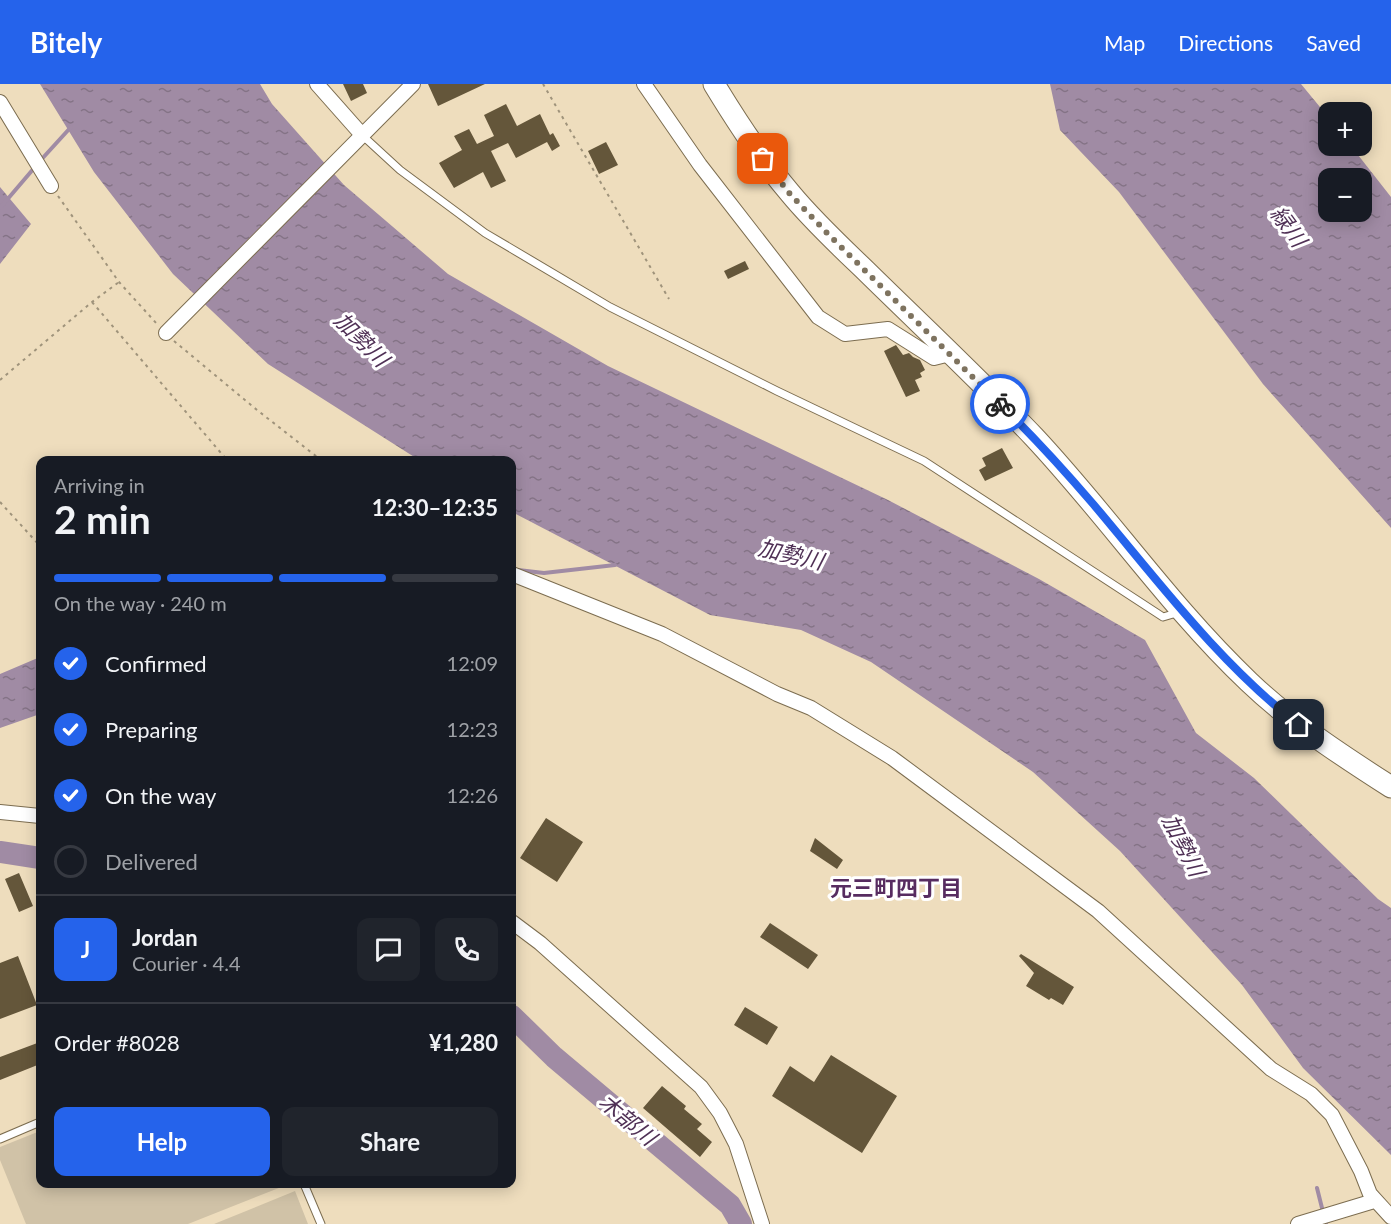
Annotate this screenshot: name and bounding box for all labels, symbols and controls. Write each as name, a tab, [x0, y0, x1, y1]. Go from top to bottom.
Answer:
text: Bitely	[30, 25, 102, 59]
text: Map	[1104, 30, 1145, 55]
text: Directions	[1178, 30, 1273, 55]
text: Saved	[1306, 30, 1361, 55]
map controls	[1318, 102, 1372, 222]
button: +	[1318, 102, 1372, 156]
pin	[737, 133, 788, 184]
icon: bag	[746, 142, 779, 175]
button: −	[1318, 168, 1372, 222]
water label: 緑川	[1265, 200, 1314, 253]
water label: 加勢川	[329, 306, 396, 373]
courier	[970, 374, 1030, 434]
icon: bike	[984, 388, 1017, 421]
text: Arriving in	[54, 473, 145, 497]
text: 12:30–12:35	[372, 494, 498, 521]
text: 2 min	[54, 496, 151, 542]
water label: 加勢川	[756, 533, 828, 575]
text: On the way · 240 m	[54, 591, 227, 615]
icon: check	[54, 647, 87, 680]
text: Confirmed	[105, 650, 207, 677]
text: 12:09	[447, 651, 498, 675]
pin	[1273, 699, 1324, 750]
icon: home	[1282, 708, 1315, 741]
icon: check	[54, 713, 87, 746]
text: Preparing	[105, 716, 197, 743]
text: 12:23	[447, 717, 498, 741]
icon: check	[54, 779, 87, 812]
text: On the way	[105, 782, 216, 809]
text: 12:26	[447, 783, 498, 807]
water label: 加勢川	[1157, 809, 1212, 882]
text: Delivered	[105, 848, 198, 875]
district label: 元三町四丁目	[830, 874, 962, 901]
button: chat	[357, 918, 420, 981]
button: phone	[435, 918, 498, 981]
text: Jordan	[132, 924, 198, 951]
text: J	[81, 936, 90, 963]
text: Courier · 4.4	[132, 951, 241, 975]
text: Order #8028	[54, 1029, 180, 1056]
text: ¥1,280	[429, 1029, 498, 1056]
water label: 木部川	[594, 1087, 663, 1152]
button: Help	[54, 1107, 270, 1176]
button: Share	[282, 1107, 498, 1176]

